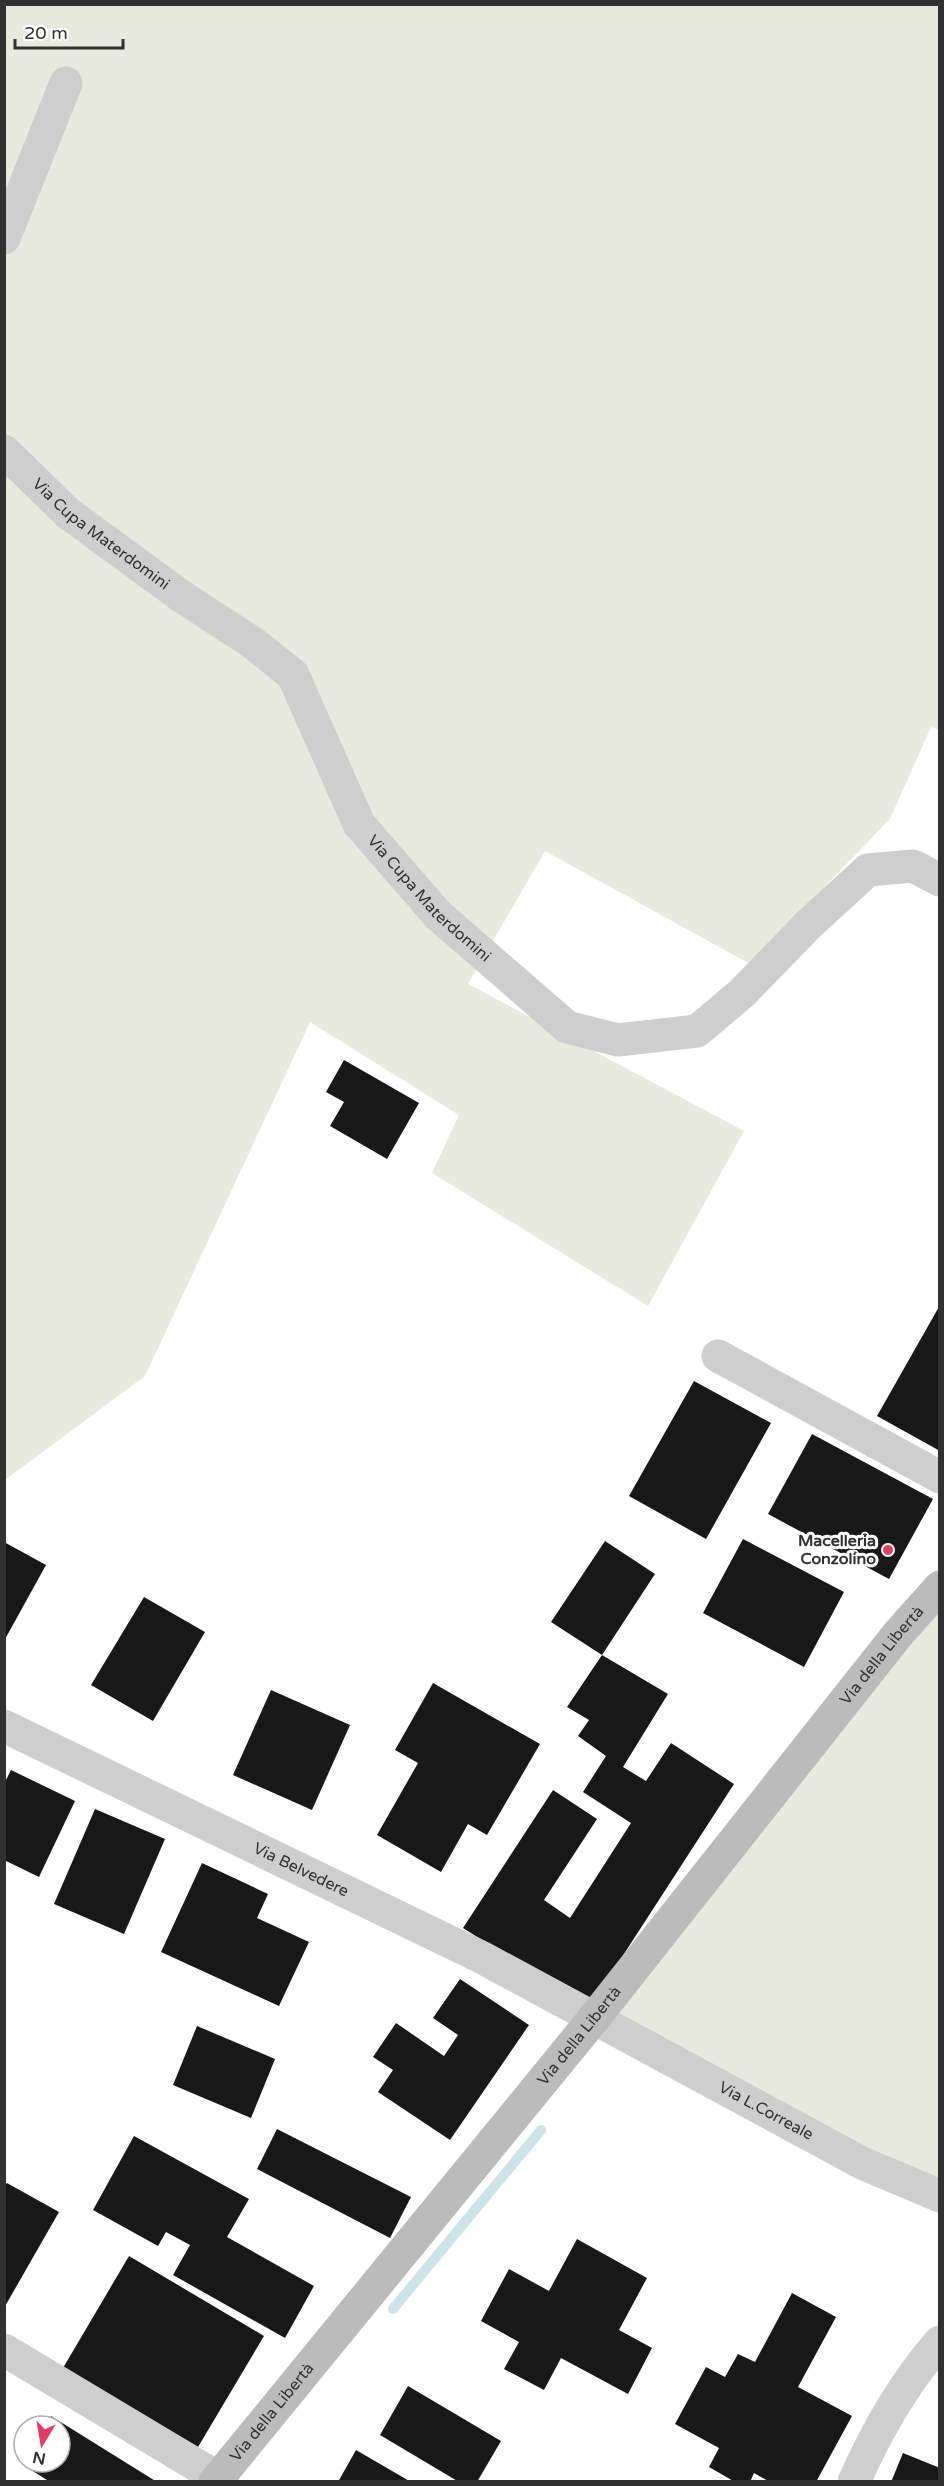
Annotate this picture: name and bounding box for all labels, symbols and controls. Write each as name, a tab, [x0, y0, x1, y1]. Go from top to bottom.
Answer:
scale bar	[15, 12, 123, 50]
text: 20 m	[24, 22, 68, 44]
street label: Via Cupa Materdomini	[28, 474, 174, 594]
street label: Via Cupa Materdomini	[363, 831, 495, 966]
place label: Macelleria Conzolino	[798, 1531, 876, 1569]
marker: Macelleria Conzolino	[881, 1543, 895, 1557]
street label: Via della Libertà	[836, 1602, 928, 1709]
street label: Via Belvedere	[250, 1838, 352, 1901]
street label: Via della Libertà	[533, 1982, 625, 2090]
street label: Via L.Correale	[715, 2077, 817, 2145]
street label: Via della Libertà	[226, 2359, 318, 2466]
north arrow	[12, 2414, 72, 2474]
text: N	[31, 2447, 48, 2469]

